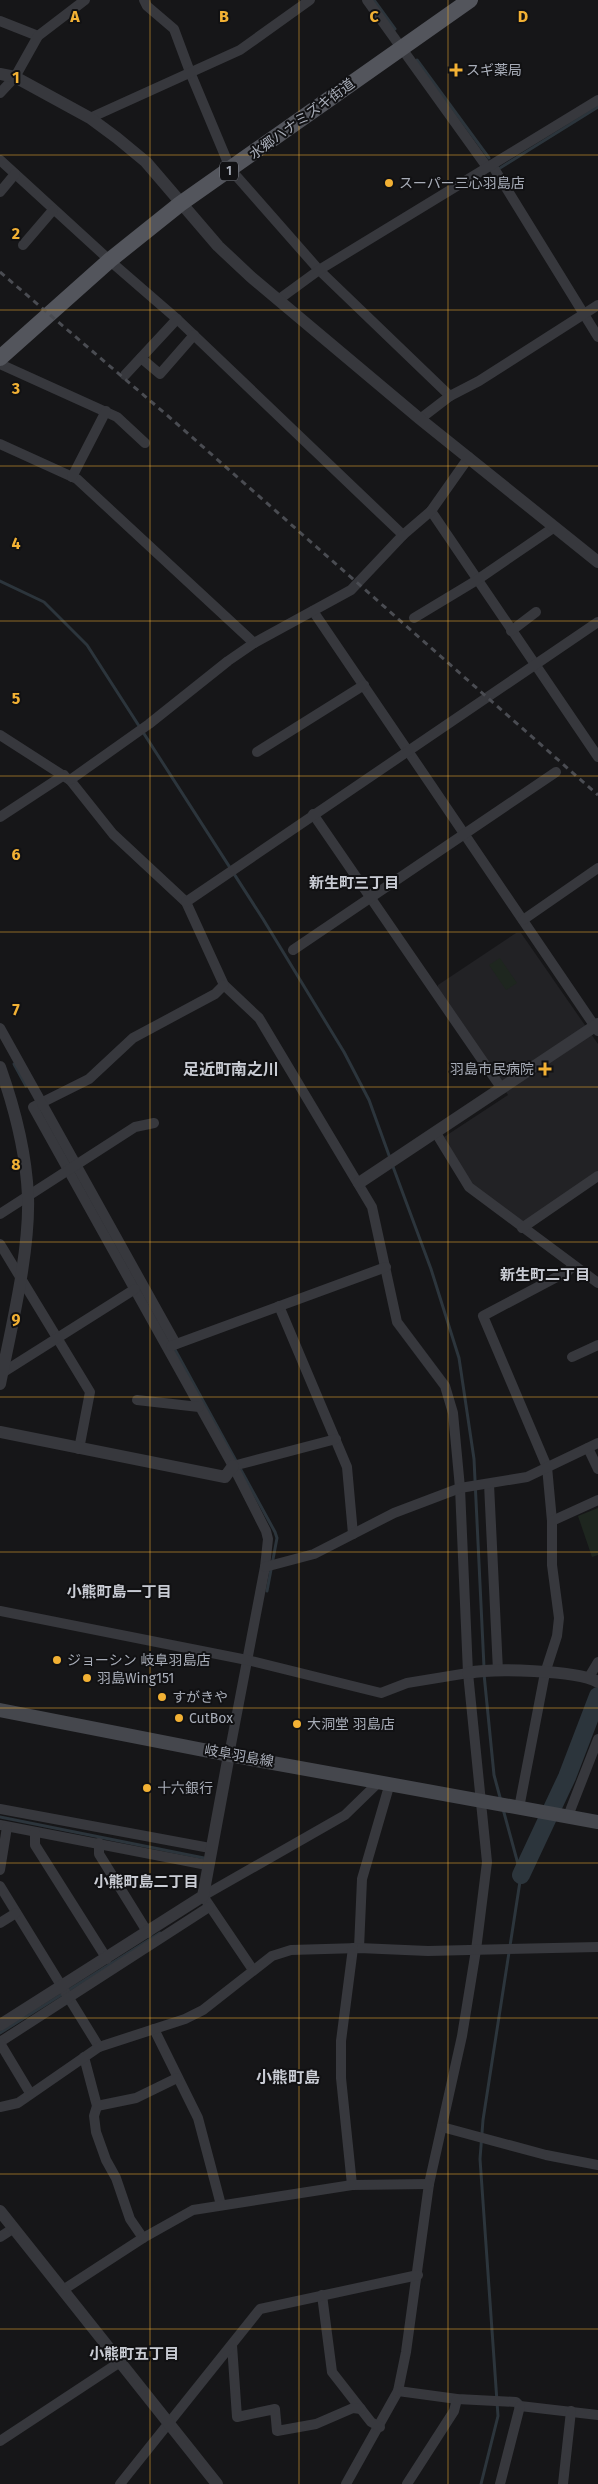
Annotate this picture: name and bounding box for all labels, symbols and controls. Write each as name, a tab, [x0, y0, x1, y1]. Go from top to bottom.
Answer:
text: A	[69, 7, 80, 26]
text: B	[219, 7, 229, 26]
text: C	[369, 7, 379, 26]
text: D	[518, 7, 528, 26]
place label: スギ薬局	[466, 62, 522, 79]
marker: スギ薬局	[450, 64, 462, 76]
text: 1	[12, 68, 20, 87]
street label: 水郷ハナミズキ街道	[246, 75, 358, 163]
road number: 1	[220, 162, 238, 180]
place label: スーパー三心羽島店	[399, 175, 525, 192]
marker: スーパー三心羽島店	[383, 177, 395, 189]
text: 2	[12, 224, 20, 243]
text: 3	[11, 379, 20, 398]
text: 4	[11, 534, 21, 553]
text: 5	[12, 689, 21, 708]
text: 6	[11, 845, 21, 864]
district label: 新生町三丁目	[309, 874, 399, 892]
text: 7	[12, 1000, 20, 1019]
district label: 足近町南之川	[183, 1060, 279, 1079]
place label: 羽島市民病院	[450, 1061, 534, 1078]
marker: 羽島市民病院	[538, 1062, 552, 1076]
text: 8	[11, 1155, 21, 1174]
district label: 新生町二丁目	[500, 1266, 590, 1284]
text: 9	[12, 1310, 21, 1329]
district label: 小熊町島一丁目	[66, 1583, 172, 1601]
place label: ジョーシン 岐阜羽島店	[67, 1652, 210, 1669]
marker: ジョーシン 岐阜羽島店	[51, 1654, 63, 1666]
place label: 羽島Wing151	[97, 1670, 174, 1687]
marker: 羽島Wing151	[81, 1672, 93, 1684]
place label: すがきや	[172, 1689, 228, 1706]
marker: すがきや	[156, 1691, 168, 1703]
place label: CutBox	[189, 1710, 233, 1727]
marker: CutBox	[173, 1712, 185, 1724]
place label: 大洞堂 羽島店	[307, 1716, 395, 1733]
marker: 大洞堂 羽島店	[291, 1718, 303, 1730]
street label: 岐阜羽島線	[203, 1742, 275, 1770]
place label: 十六銀行	[157, 1780, 213, 1797]
marker: 十六銀行	[141, 1782, 153, 1794]
district label: 小熊町島二丁目	[93, 1873, 199, 1891]
district label: 小熊町島	[256, 2068, 320, 2087]
district label: 小熊町五丁目	[89, 2345, 179, 2363]

